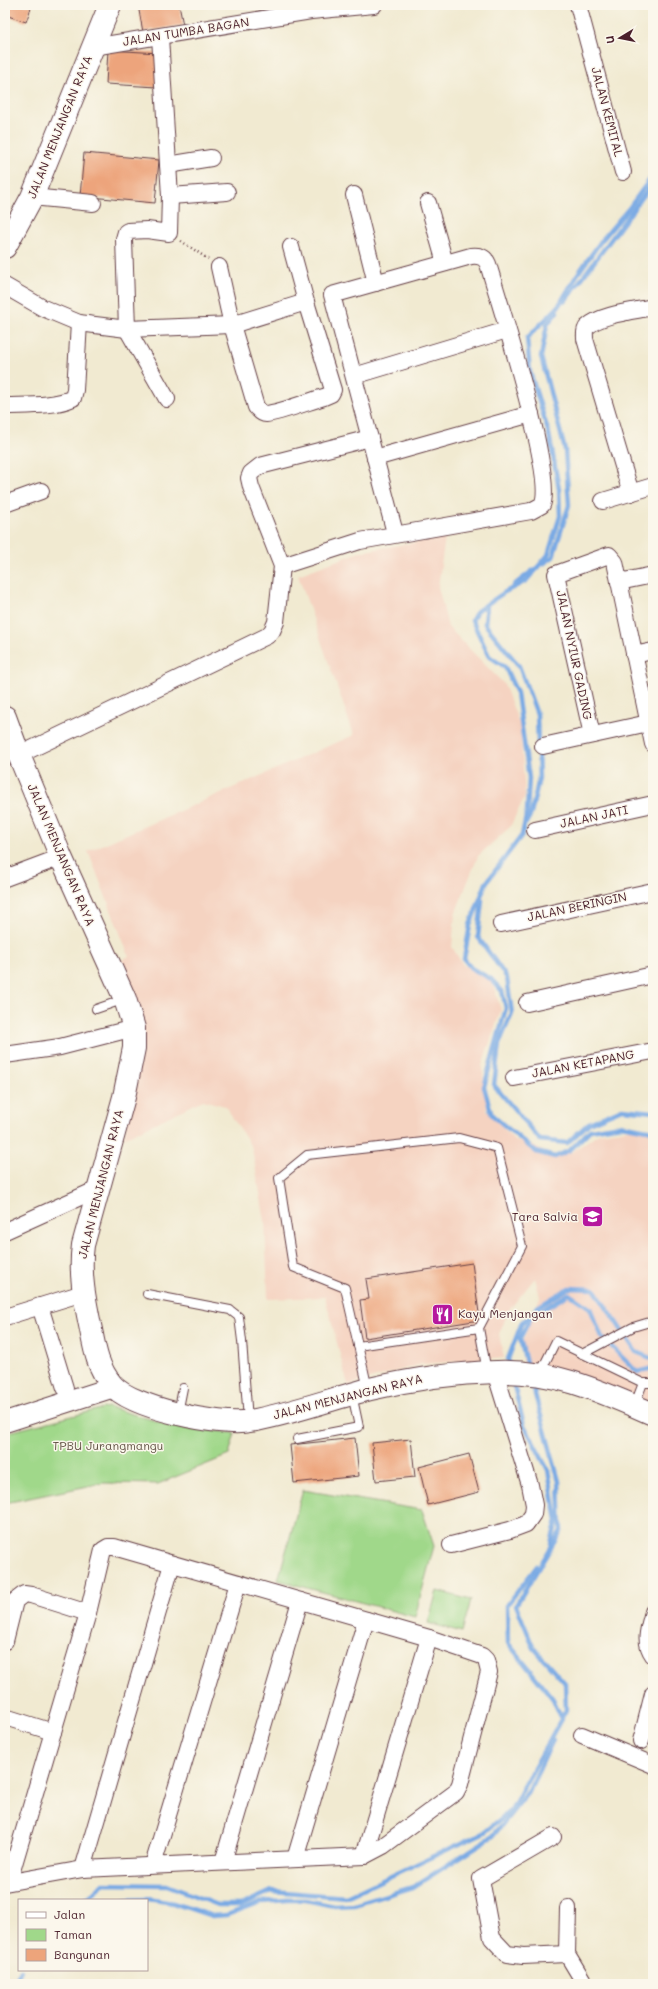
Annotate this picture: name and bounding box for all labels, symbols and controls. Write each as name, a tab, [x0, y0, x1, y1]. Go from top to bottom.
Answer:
street label: JALAN TUMBA BAGAN	[121, 13, 250, 49]
north arrow	[600, 18, 640, 58]
text: U	[602, 35, 618, 45]
street label: JALAN MENJANGAN RAYA	[23, 53, 95, 201]
street label: JALAN KEMITAL	[588, 65, 628, 159]
street label: JALAN NYIUR GADING	[553, 588, 597, 721]
street label: JALAN MENJANGAN RAYA	[25, 781, 99, 928]
street label: JALAN JATI	[558, 801, 629, 831]
street label: JALAN BERINGIN	[526, 888, 628, 924]
street label: JALAN KETAPANG	[530, 1045, 635, 1081]
street label: JALAN MENJANGAN RAYA	[74, 1107, 126, 1260]
school or university icon: Tara Salvia	[580, 1204, 606, 1230]
place label: Tara Salvia	[512, 1208, 578, 1224]
restaurant icon: Kayu Menjangan	[429, 1301, 455, 1327]
place label: Kayu Menjangan	[458, 1305, 552, 1321]
street label: JALAN MENJANGAN RAYA	[271, 1370, 424, 1422]
park label: TPBU Jurangmangu	[53, 1437, 163, 1453]
legend	[18, 1899, 148, 1971]
text: Jalan	[54, 1906, 85, 1922]
text: Taman	[54, 1926, 92, 1942]
text: Bangunan	[54, 1946, 110, 1962]

